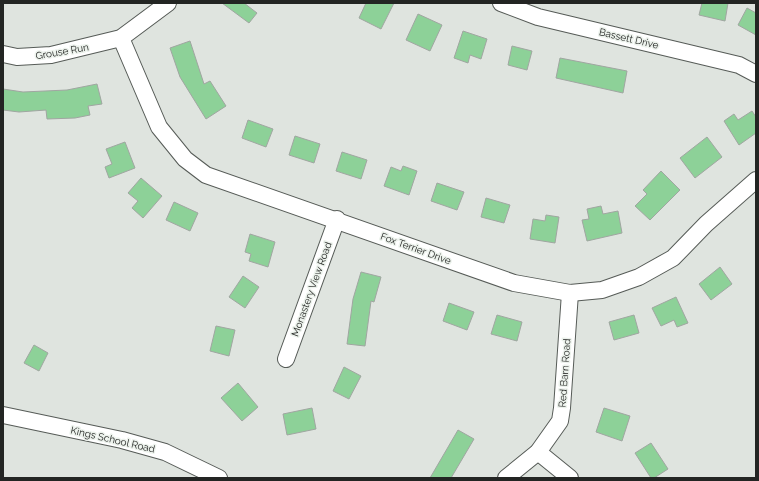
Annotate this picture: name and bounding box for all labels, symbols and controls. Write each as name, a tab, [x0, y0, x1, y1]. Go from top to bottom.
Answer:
street label: Bassett Drive	[598, 26, 660, 51]
street label: Grouse Run	[35, 41, 90, 62]
street label: Fox Terrier Drive	[379, 231, 453, 266]
street label: Monastery View Road	[289, 240, 334, 338]
street label: Red Barn Road	[557, 338, 572, 408]
street label: Kings School Road	[70, 424, 156, 455]

